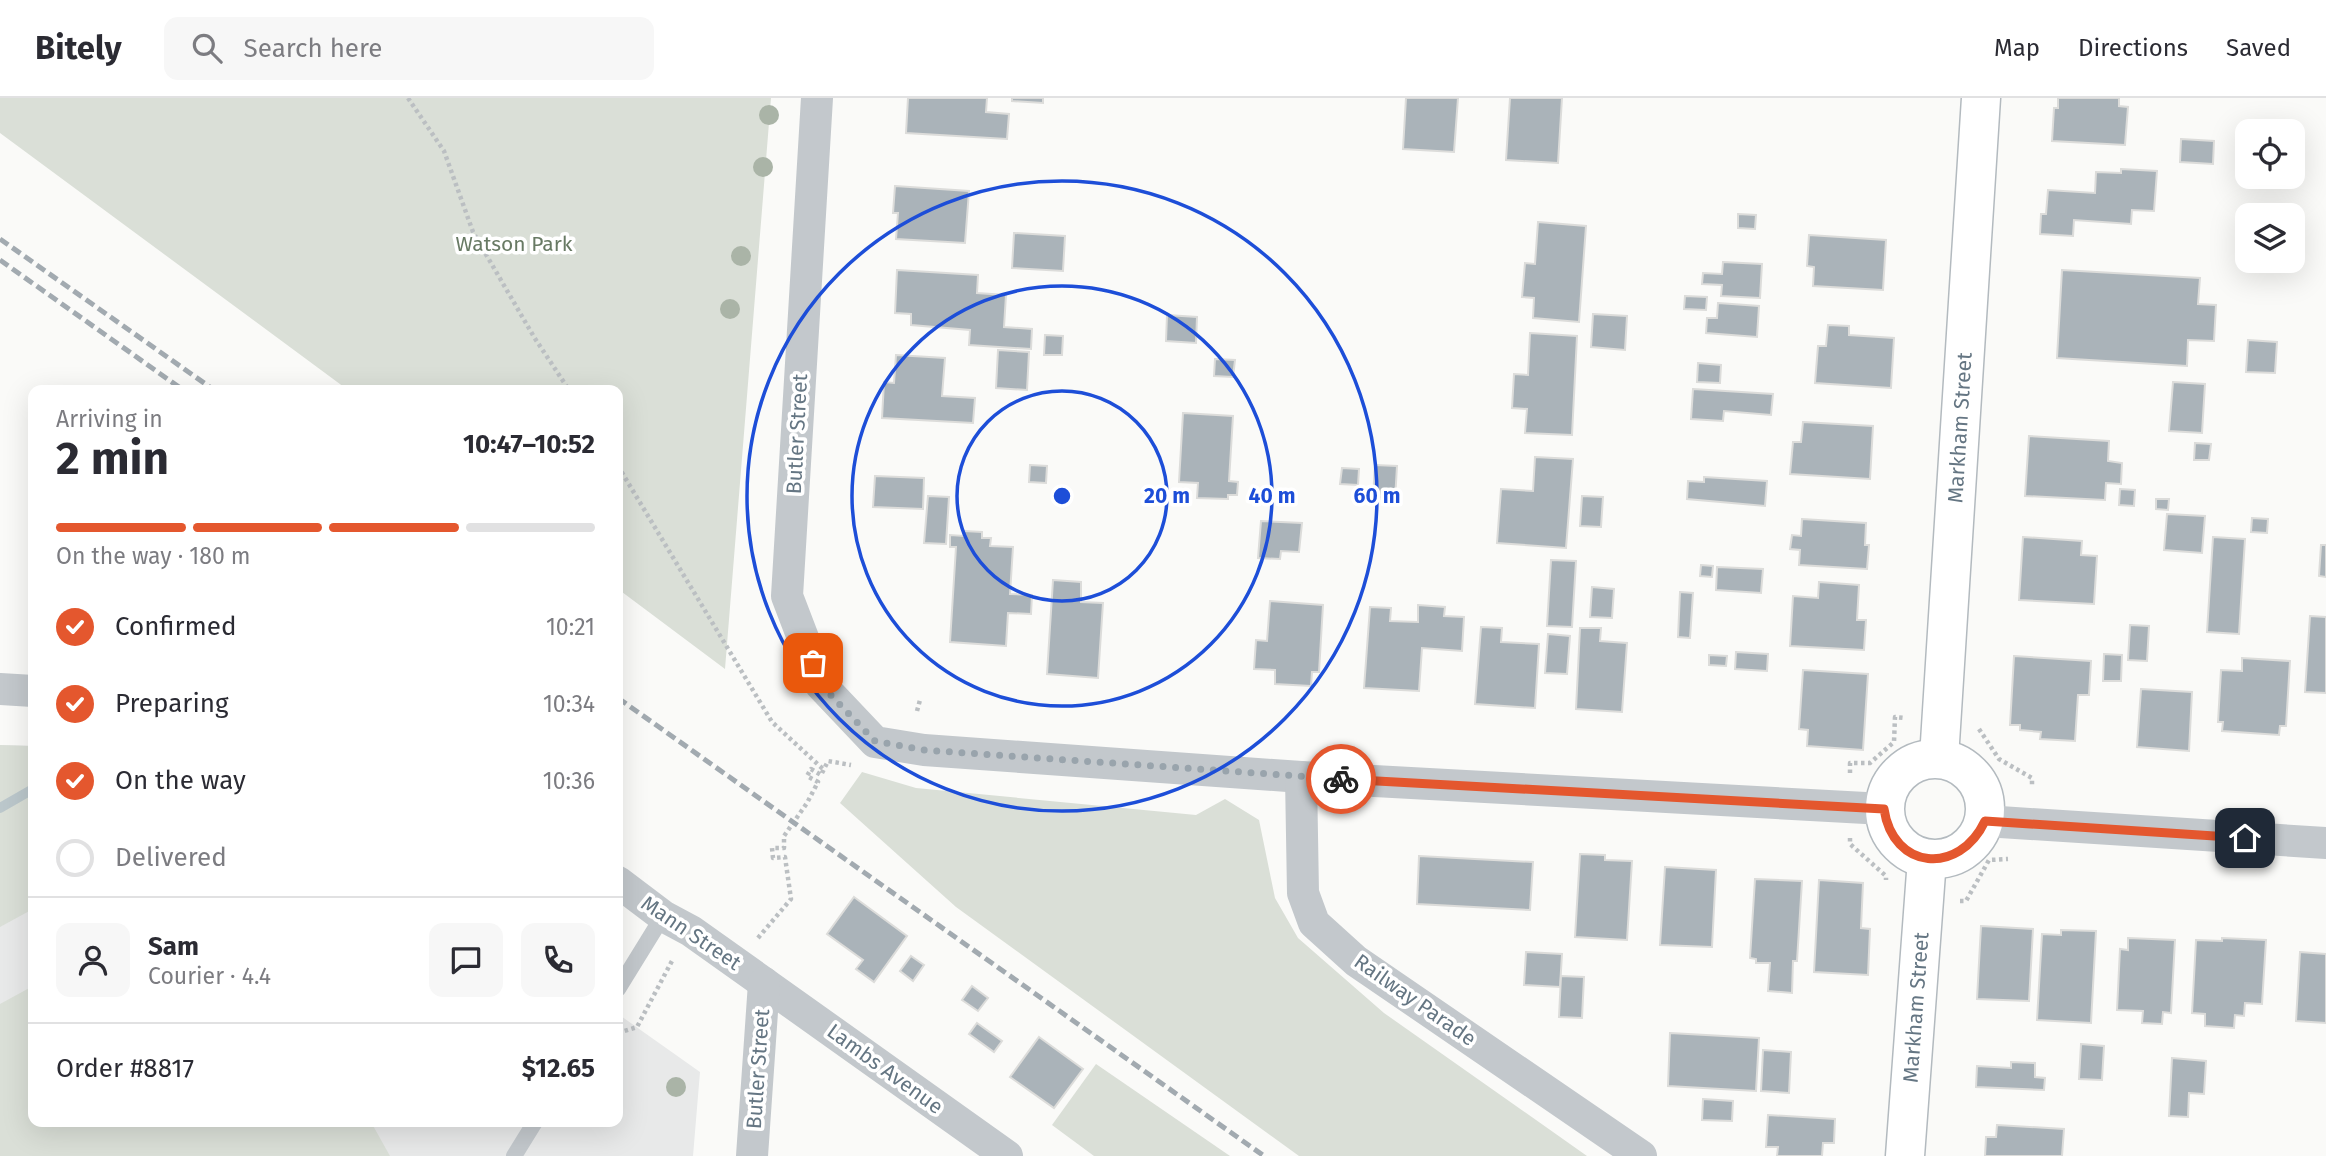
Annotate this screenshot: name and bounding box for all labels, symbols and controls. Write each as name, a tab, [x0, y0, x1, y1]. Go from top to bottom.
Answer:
search box	[164, 17, 654, 80]
text: Bitely	[35, 28, 122, 68]
icon: search	[188, 29, 226, 67]
text: Search here	[244, 33, 382, 64]
text: Map	[1994, 34, 2040, 62]
text: Directions	[2078, 34, 2188, 62]
text: Saved	[2226, 34, 2291, 62]
map controls	[2235, 119, 2305, 273]
button: locate	[2235, 119, 2305, 189]
button: layers	[2235, 203, 2305, 273]
park label: Watson Park	[456, 231, 573, 257]
street label: Markham Street	[1942, 351, 1978, 504]
street label: Butler Street	[781, 373, 813, 495]
text: Arriving in	[56, 405, 163, 433]
text: 10:47–10:52	[463, 429, 595, 460]
text: 2 min	[56, 431, 169, 486]
text: 20 m	[1144, 483, 1190, 509]
text: 40 m	[1249, 483, 1295, 509]
text: 60 m	[1354, 483, 1400, 509]
centre of rings	[1050, 484, 1074, 508]
text: On the way · 180 m	[56, 542, 251, 570]
icon: check	[56, 608, 94, 646]
text: Confirmed	[115, 611, 236, 642]
text: 10:21	[546, 613, 595, 641]
pin	[783, 633, 843, 693]
icon: bag	[794, 644, 832, 682]
icon: check	[56, 685, 94, 723]
text: Preparing	[115, 688, 228, 719]
text: 10:34	[543, 690, 595, 718]
courier	[1306, 744, 1376, 814]
icon: bike	[1322, 760, 1360, 798]
icon: check	[56, 762, 94, 800]
text: On the way	[115, 765, 246, 796]
text: 10:36	[543, 767, 595, 795]
pin	[2215, 808, 2275, 868]
icon: home	[2226, 819, 2264, 857]
text: Delivered	[115, 842, 227, 873]
street label: Mann Street	[636, 890, 746, 976]
button: person	[56, 923, 130, 997]
button: chat	[429, 923, 503, 997]
button: phone	[521, 923, 595, 997]
text: Sam	[148, 931, 199, 962]
street label: Markham Street	[1897, 931, 1935, 1084]
street label: Railway Parade	[1349, 948, 1481, 1052]
text: Courier · 4.4	[148, 962, 271, 990]
street label: Butler Street	[741, 1008, 775, 1130]
street label: Lambs Avenue	[822, 1018, 948, 1120]
text: Order #8817	[56, 1053, 194, 1084]
text: $12.65	[522, 1053, 595, 1084]

